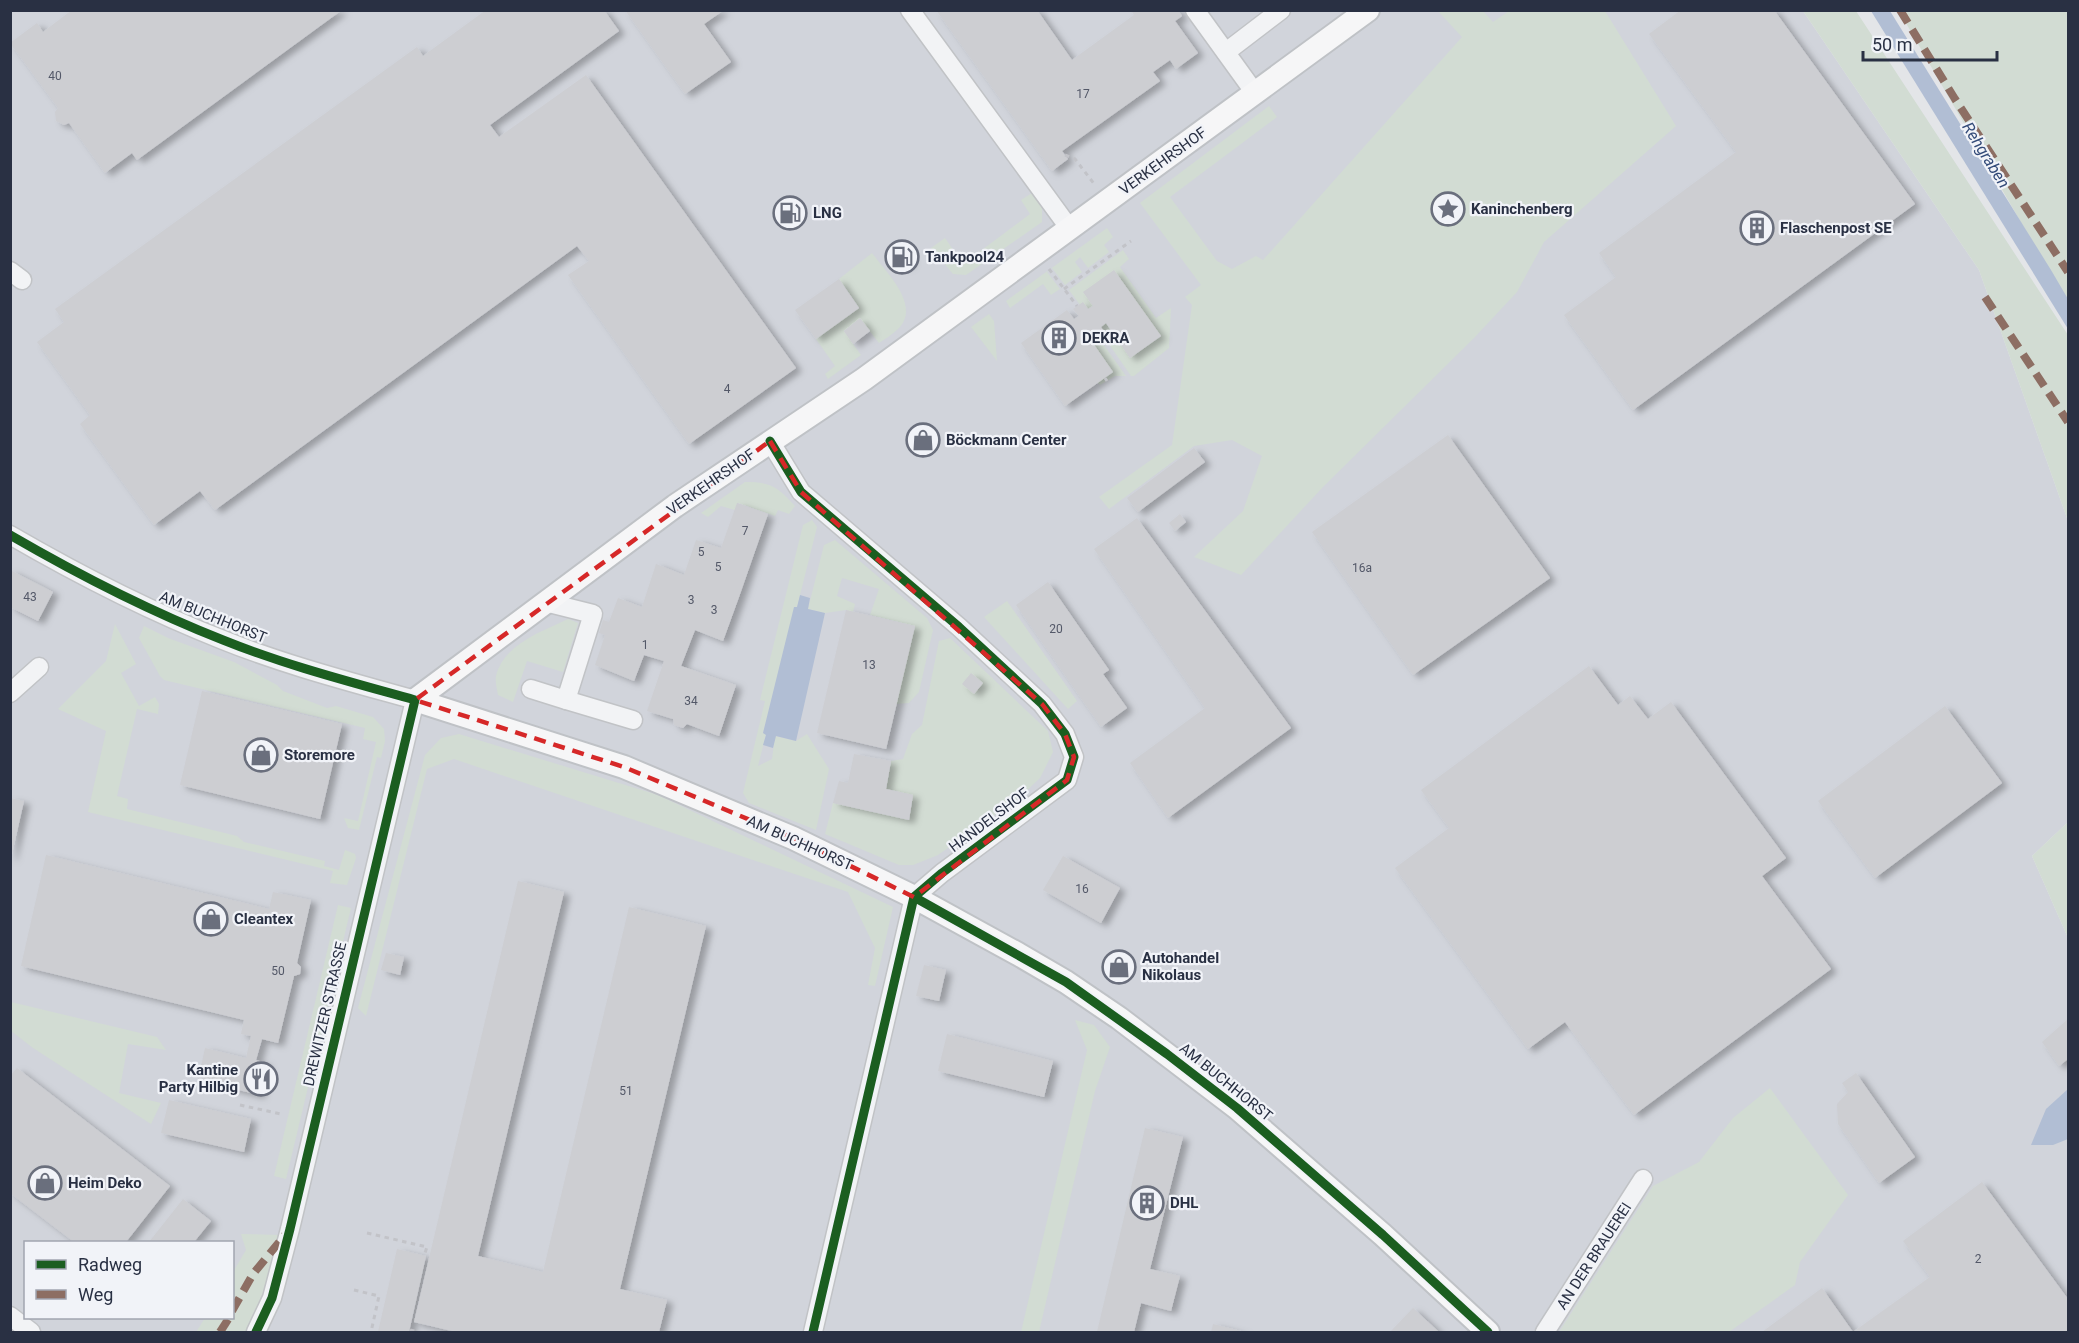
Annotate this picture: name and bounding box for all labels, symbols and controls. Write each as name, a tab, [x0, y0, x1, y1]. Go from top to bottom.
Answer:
scale bar	[1863, 24, 1996, 62]
text: 50 m	[1872, 34, 1912, 55]
house number: 40	[48, 69, 62, 83]
house number: 17	[1076, 87, 1090, 101]
water label: Rehgraben	[1958, 119, 2014, 191]
street label: VERKEHRSHOF	[1116, 123, 1210, 199]
place icon: Kaninchenberg	[1430, 191, 1466, 227]
fuel station icon: LNG	[772, 195, 808, 231]
place label: Kaninchenberg	[1471, 200, 1573, 218]
place label: LNG	[813, 204, 842, 222]
building icon: Flaschenpost SE	[1739, 210, 1775, 246]
place label: Flaschenpost SE	[1780, 219, 1892, 237]
fuel station icon: Tankpool24	[884, 239, 920, 275]
place label: Tankpool24	[925, 248, 1005, 266]
building icon: DEKRA	[1041, 320, 1077, 356]
place label: DEKRA	[1082, 329, 1130, 347]
house number: 4	[724, 382, 731, 396]
shop icon: Böckmann Center	[905, 422, 941, 458]
place label: Böckmann Center	[946, 431, 1067, 449]
street label: VERKEHRSHOF	[663, 445, 759, 519]
house number: 7	[742, 524, 749, 538]
house number: 5	[698, 545, 705, 559]
house number: 5	[715, 560, 722, 574]
house number: 16a	[1352, 561, 1372, 575]
street label: AM BUCHHORST	[157, 587, 269, 647]
house number: 43	[23, 590, 37, 604]
house number: 3	[688, 593, 694, 607]
house number: 3	[711, 603, 717, 617]
house number: 20	[1049, 622, 1063, 636]
house number: 1	[642, 638, 648, 652]
house number: 13	[862, 658, 876, 672]
house number: 34	[684, 694, 698, 708]
shop icon: Storemore	[243, 737, 279, 773]
place label: Storemore	[284, 746, 355, 764]
street label: HANDELSHOF	[945, 784, 1033, 856]
street label: AM BUCHHORST	[744, 812, 856, 874]
house number: 16	[1075, 882, 1089, 896]
shop icon: Cleantex	[193, 901, 229, 937]
place label: Cleantex	[234, 910, 293, 928]
street label: DREWITZER STRASSE	[300, 940, 350, 1088]
shop icon: Autohandel Nikolaus	[1101, 949, 1137, 985]
place label: Autohandel Nikolaus	[1142, 949, 1219, 984]
house number: 50	[271, 964, 285, 978]
street label: AM BUCHHORST	[1176, 1039, 1276, 1125]
place label: Kantine Party Hilbig	[159, 1061, 238, 1096]
restaurant icon: Kantine Party Hilbig	[243, 1061, 279, 1097]
house number: 51	[619, 1084, 633, 1098]
shop icon: Heim Deko	[27, 1165, 63, 1201]
place label: Heim Deko	[68, 1174, 142, 1192]
building icon: DHL	[1129, 1185, 1165, 1221]
place label: DHL	[1170, 1194, 1198, 1212]
street label: AN DER BRAUEREI	[1553, 1199, 1635, 1313]
legend	[24, 1241, 234, 1319]
house number: 2	[1975, 1252, 1982, 1266]
text: Radweg	[78, 1254, 142, 1275]
text: Weg	[78, 1284, 113, 1305]

